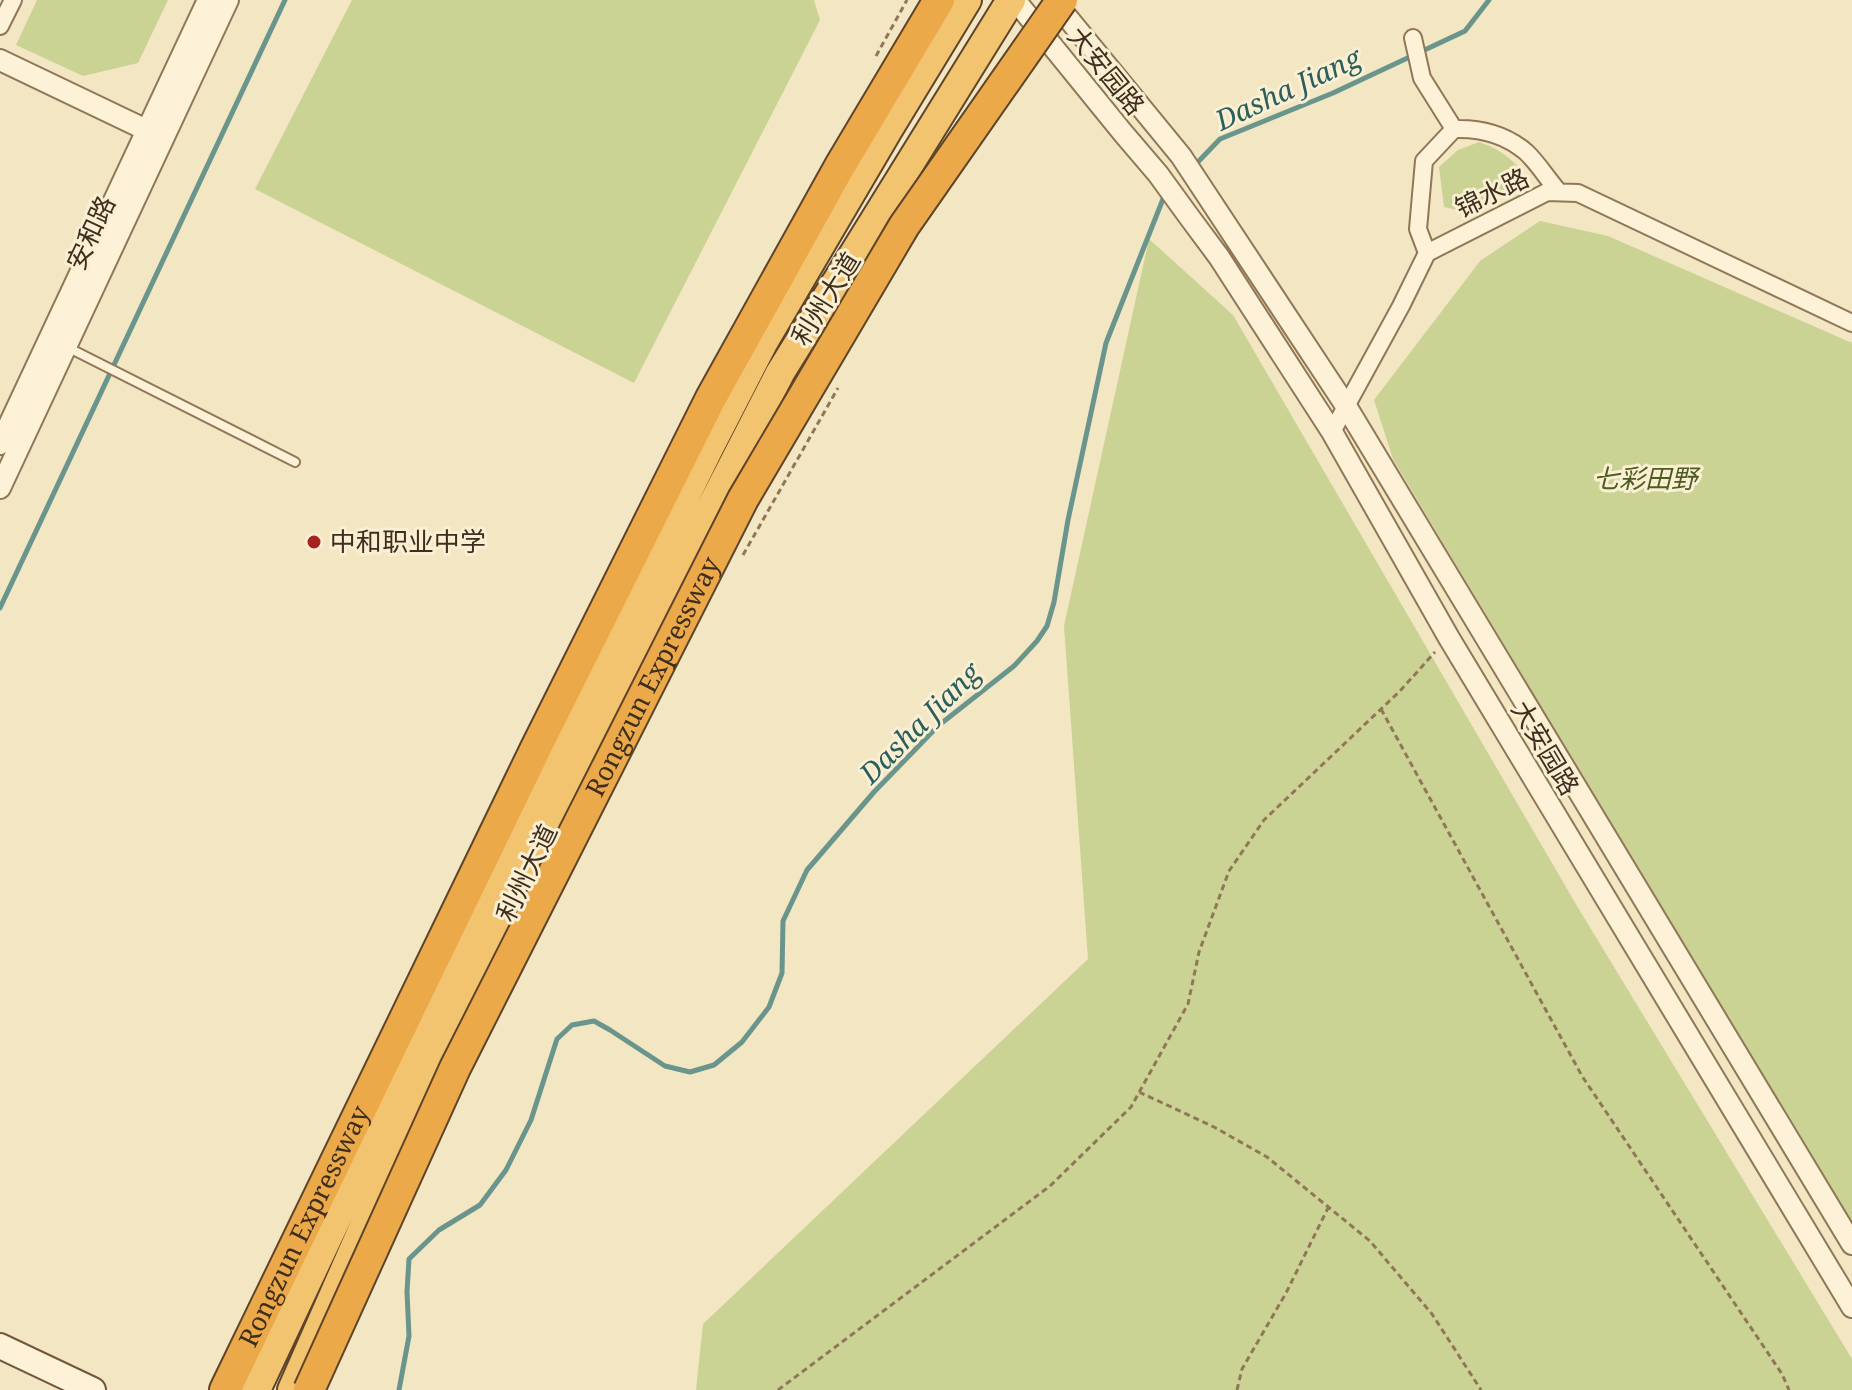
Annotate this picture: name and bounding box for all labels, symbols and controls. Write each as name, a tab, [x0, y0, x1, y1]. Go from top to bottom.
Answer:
street label: 大安园路	[1060, 19, 1153, 122]
water label: Dasha Jiang	[1208, 37, 1368, 139]
street label: 锦水路	[1449, 159, 1535, 225]
street label: 安和路	[57, 190, 123, 276]
street label: 利州大道	[782, 245, 868, 352]
park label: 七彩田野	[1593, 460, 1701, 496]
place label: 中和职业中学	[330, 523, 486, 559]
marker: 中和职业中学	[305, 533, 323, 551]
street label: Rongzun Expressway	[576, 550, 728, 802]
water label: Dasha Jiang	[850, 652, 989, 792]
street label: 大安园路	[1504, 694, 1588, 801]
street label: 利州大道	[487, 818, 565, 927]
street label: Rongzun Expressway	[230, 1099, 377, 1353]

